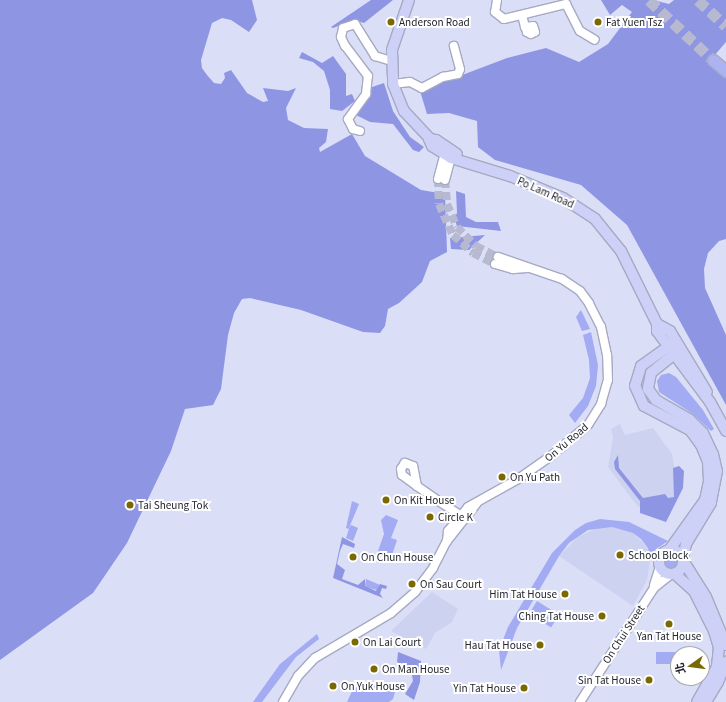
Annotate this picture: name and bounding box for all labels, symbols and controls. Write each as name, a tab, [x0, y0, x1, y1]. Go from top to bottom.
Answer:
place label: Anderson Road	[399, 16, 470, 28]
place label: Fat Yuen Tsz	[606, 16, 662, 28]
marker: Anderson Road	[386, 17, 396, 27]
marker: Fat Yuen Tsz	[593, 17, 603, 27]
street label: Po Lam Road	[516, 174, 576, 210]
street label: On Yu Road	[542, 420, 590, 464]
place label: On Yu Path	[510, 471, 560, 483]
marker: On Yu Path	[497, 472, 507, 482]
place label: On Kit House	[394, 494, 455, 506]
marker: On Kit House	[381, 495, 391, 505]
place label: Tai Sheung Tok	[138, 499, 208, 511]
marker: Tai Sheung Tok	[125, 500, 135, 510]
place label: Circle K	[438, 511, 473, 523]
marker: Circle K	[425, 512, 435, 522]
place label: School Block	[628, 549, 688, 561]
marker: School Block	[615, 550, 625, 560]
place label: On Chun House	[361, 551, 433, 563]
marker: On Chun House	[348, 552, 358, 562]
place label: On Sau Court	[420, 578, 482, 590]
marker: On Sau Court	[407, 579, 417, 589]
place label: Him Tat House	[489, 588, 557, 600]
marker: Him Tat House	[560, 589, 570, 599]
street label: On Chui Street	[600, 603, 646, 665]
place label: Ching Tat House	[519, 610, 594, 622]
marker: Ching Tat House	[597, 611, 607, 621]
marker: Yan Tat House	[664, 619, 674, 629]
place label: Yan Tat House	[637, 630, 701, 642]
place label: On Lai Court	[363, 636, 421, 648]
marker: On Lai Court	[350, 637, 360, 647]
place label: Hau Tat House	[465, 639, 532, 651]
marker: Hau Tat House	[535, 640, 545, 650]
north arrow	[670, 646, 710, 686]
text: 北	[670, 661, 688, 676]
place label: On Man House	[382, 663, 449, 675]
marker: On Man House	[369, 664, 379, 674]
place label: Sin Tat House	[578, 674, 641, 686]
marker: Sin Tat House	[644, 675, 654, 685]
place label: On Yuk House	[341, 680, 405, 692]
marker: On Yuk House	[328, 681, 338, 691]
place label: Yin Tat House	[453, 682, 516, 694]
marker: Yin Tat House	[519, 683, 529, 693]

